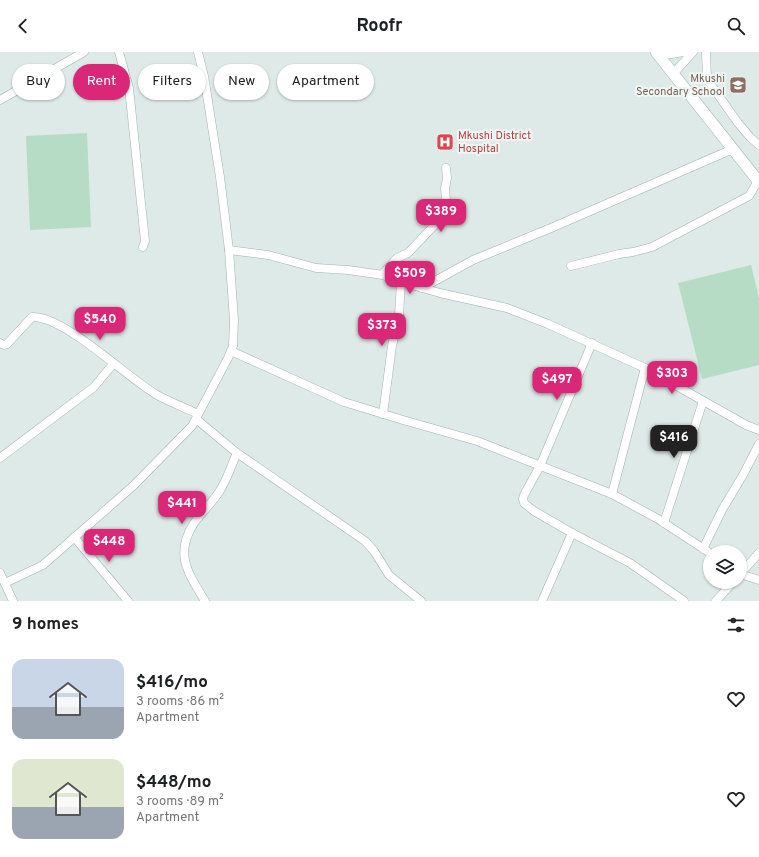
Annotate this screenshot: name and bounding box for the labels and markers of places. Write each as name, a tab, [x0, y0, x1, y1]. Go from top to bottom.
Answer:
place label: Mkushi Secondary School	[636, 72, 725, 99]
school or university icon: Mkushi Secondary School	[728, 75, 748, 95]
place label: Mkushi District Hospital	[458, 129, 531, 156]
hospital icon: Mkushi District Hospital	[435, 132, 455, 152]
pin: $389	[417, 199, 465, 233]
pin: $509	[386, 261, 434, 295]
pin: $540	[76, 307, 124, 341]
pin: $373	[358, 313, 406, 347]
pin: $303	[648, 361, 696, 395]
pin: $497	[533, 367, 581, 401]
pin: $416	[650, 425, 698, 459]
pin: $441	[158, 491, 206, 525]
pin: $448	[85, 529, 133, 563]

